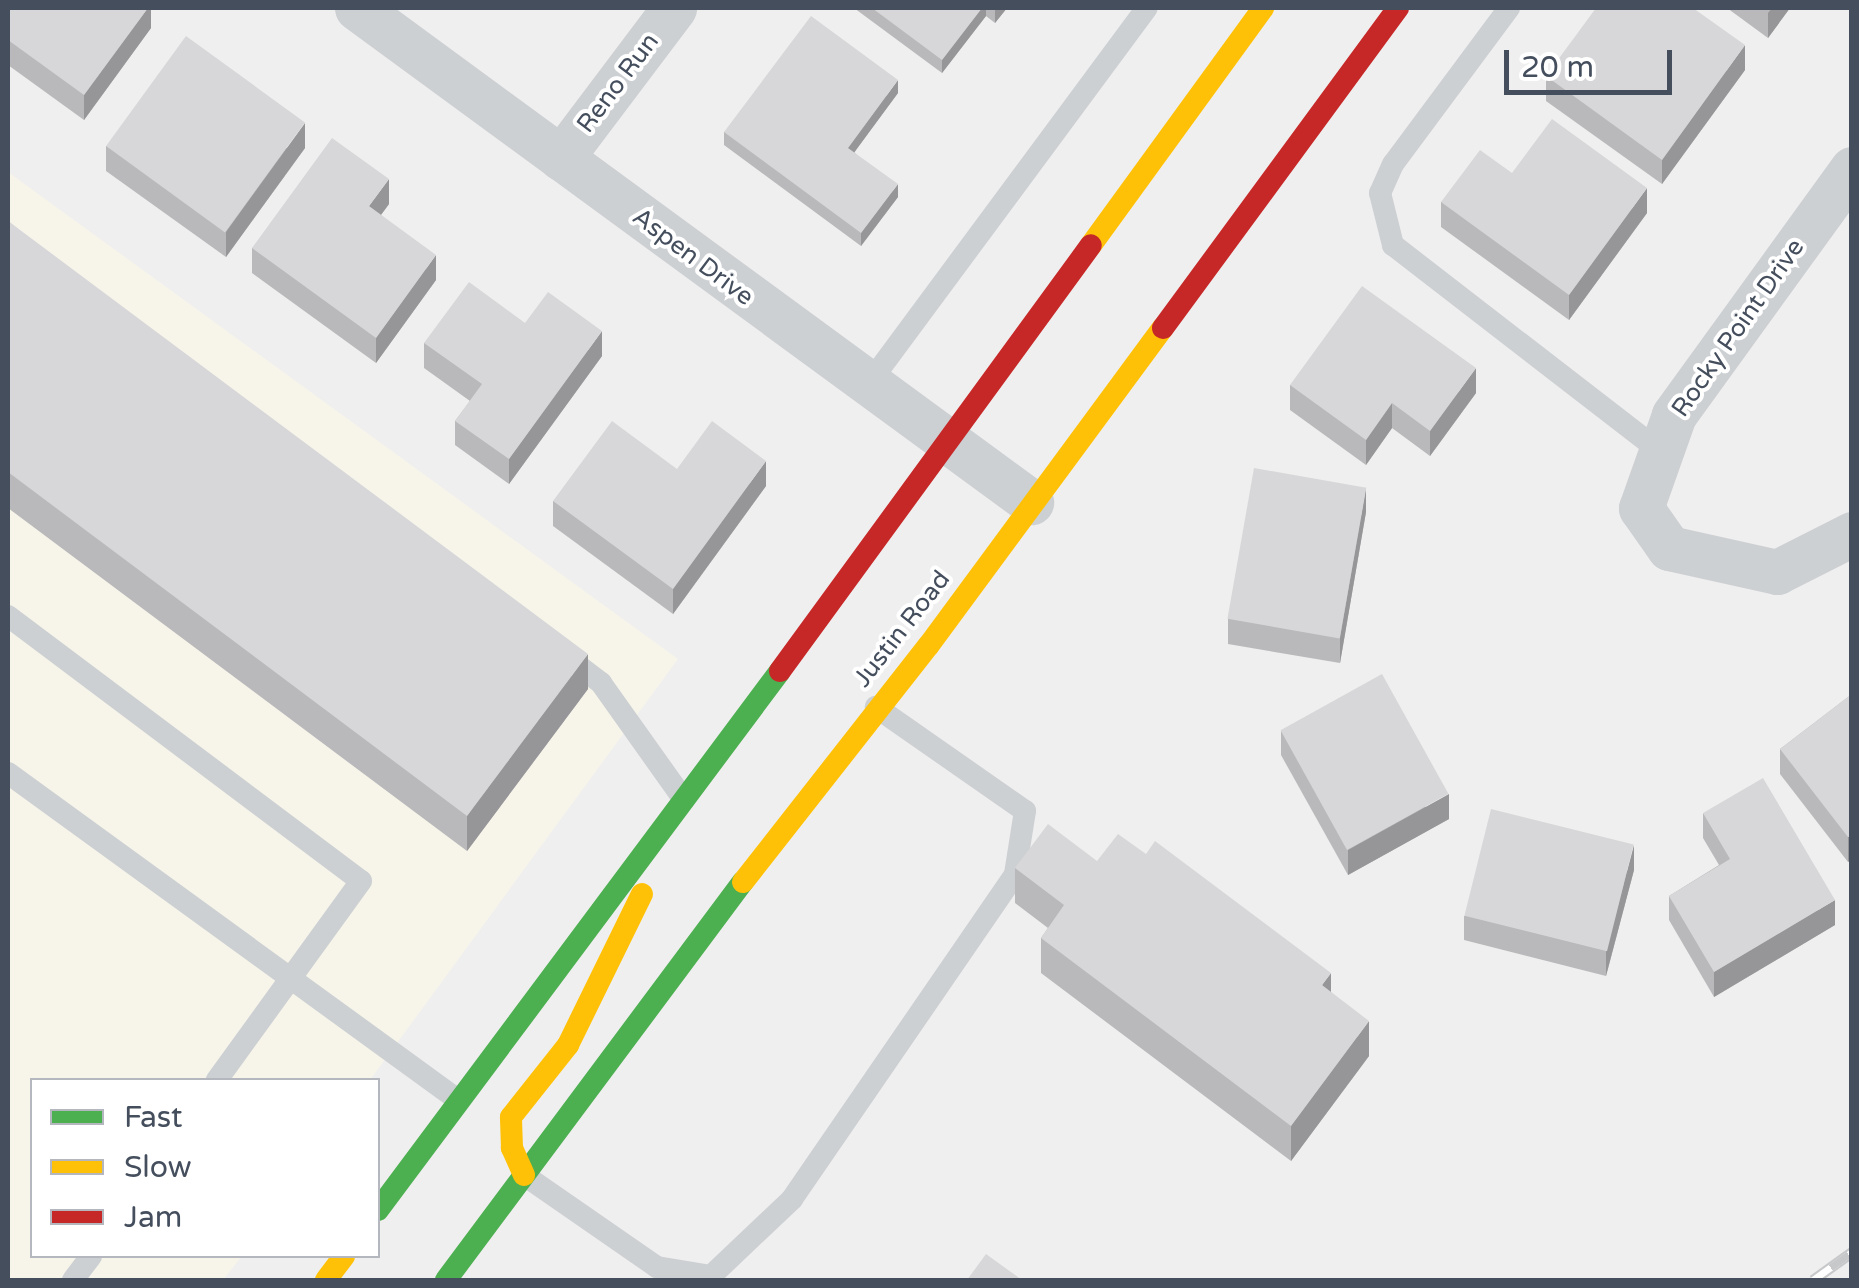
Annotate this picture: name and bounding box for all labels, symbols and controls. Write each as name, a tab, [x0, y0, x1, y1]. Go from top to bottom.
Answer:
street label: Reno Run	[571, 27, 665, 139]
scale bar	[1509, 30, 1676, 92]
text: 20 m	[1521, 49, 1594, 86]
street label: Aspen Drive	[627, 202, 759, 312]
street label: Rocky Point Drive	[1665, 233, 1811, 423]
street label: Justin Road	[847, 565, 957, 693]
legend	[30, 1078, 380, 1258]
text: Fast	[124, 1099, 183, 1136]
text: Slow	[124, 1149, 192, 1186]
text: Jam	[124, 1199, 182, 1236]

